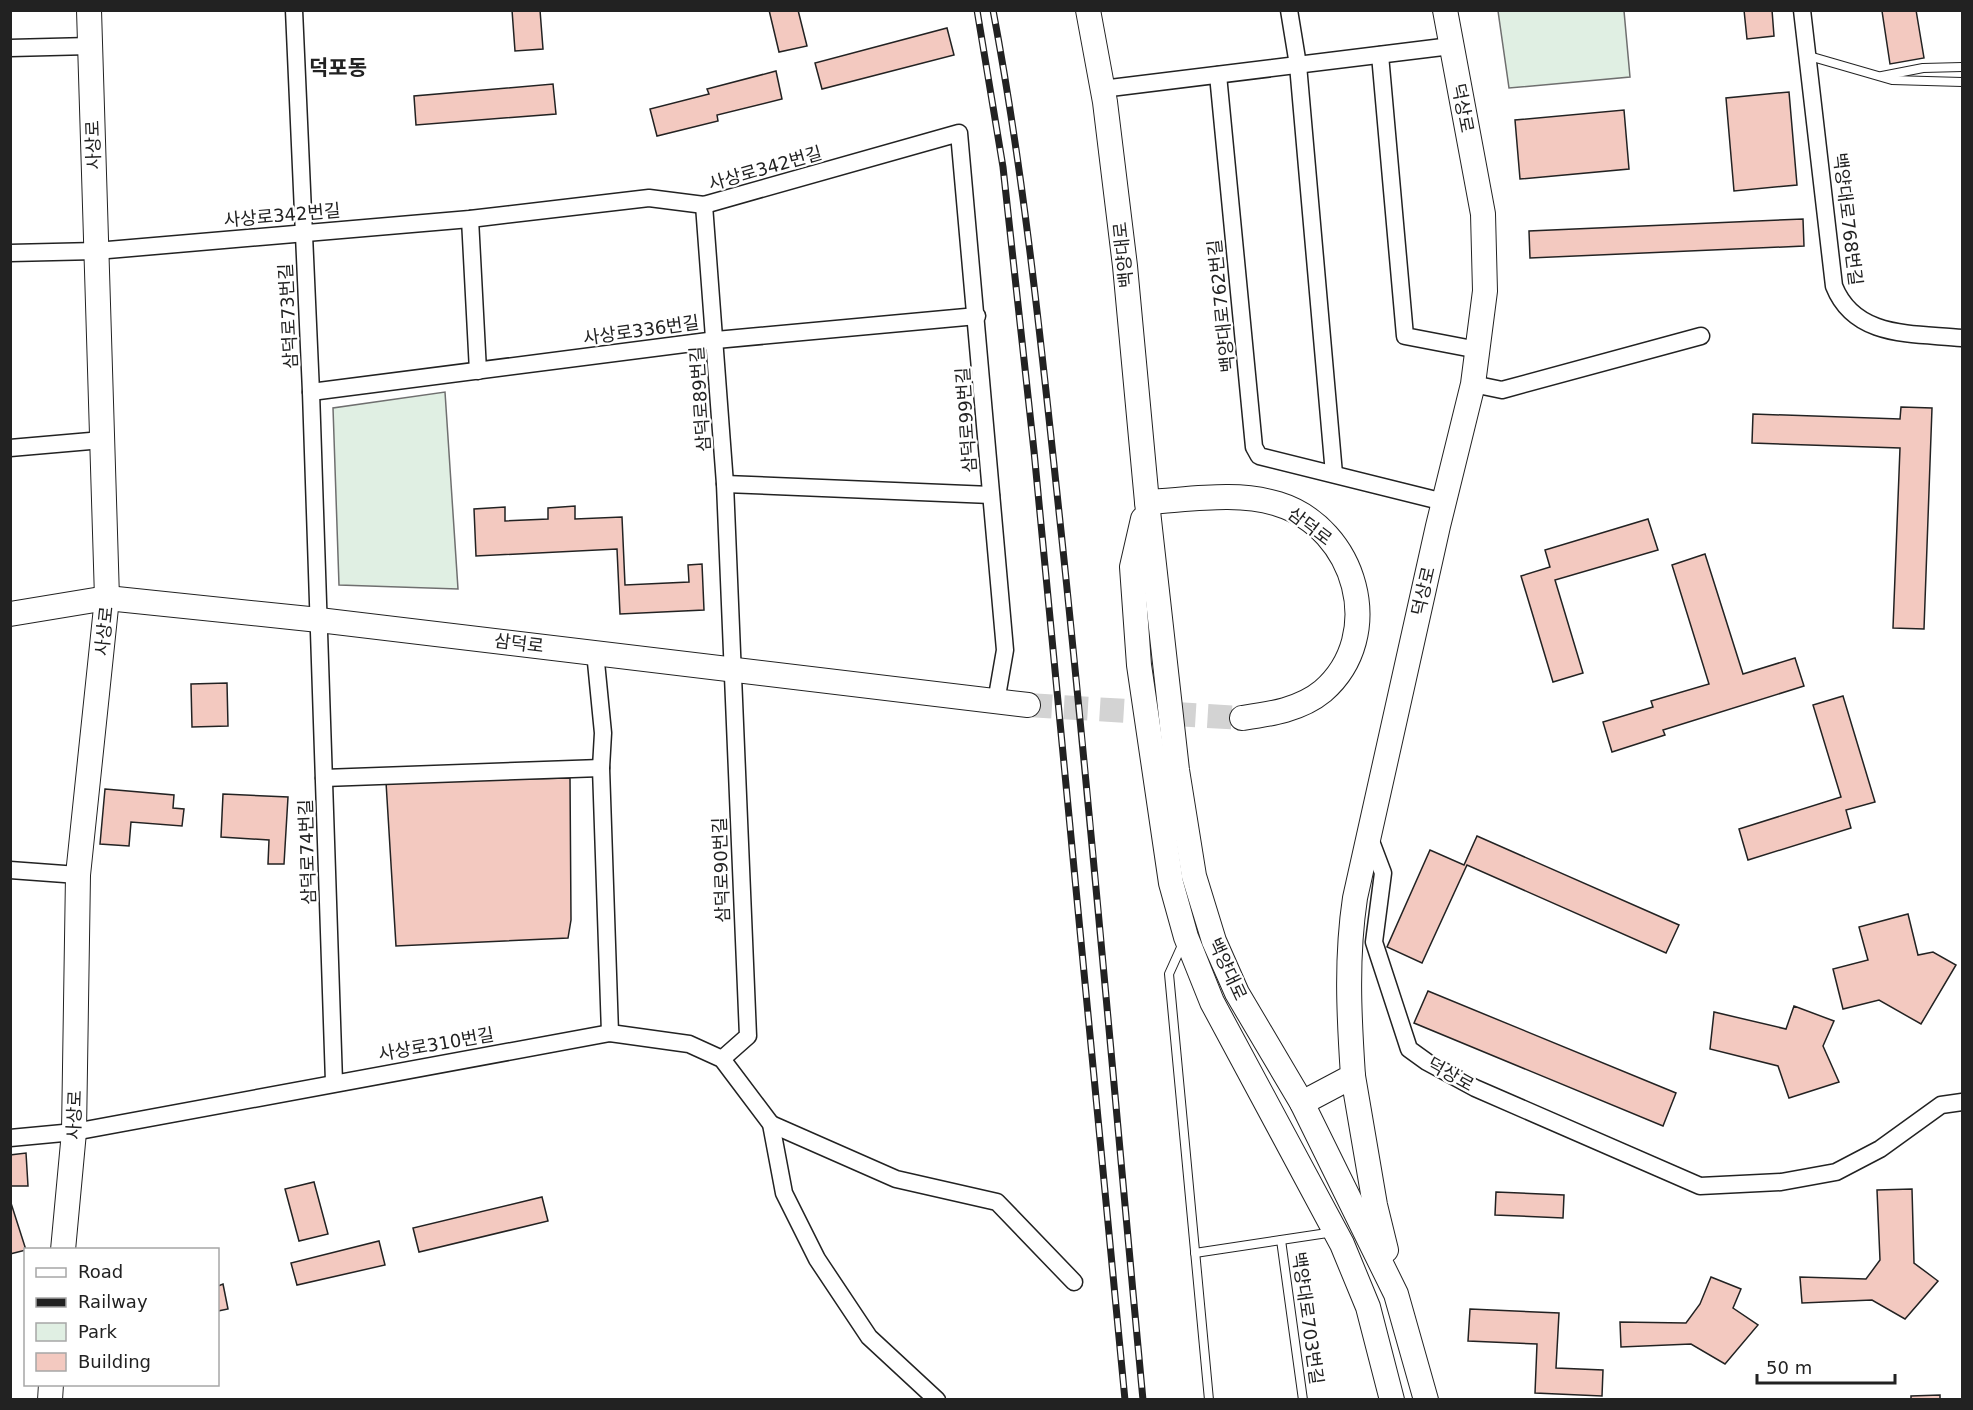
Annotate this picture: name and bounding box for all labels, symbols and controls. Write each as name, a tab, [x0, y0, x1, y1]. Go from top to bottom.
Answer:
district label: 덕포동	[309, 56, 367, 80]
street label: 덕상로	[1448, 82, 1478, 134]
street label: 사상로	[82, 120, 104, 170]
street label: 사상로342번길	[706, 142, 824, 194]
street label: 백양대로768번길	[1829, 151, 1867, 287]
street label: 사상로342번길	[223, 199, 341, 231]
street label: 백양대로	[1109, 221, 1137, 289]
street label: 백양대로762번길	[1204, 238, 1238, 374]
street label: 삼덕로73번길	[275, 263, 301, 369]
street label: 사상로336번길	[582, 311, 700, 349]
street label: 삼덕로89번길	[686, 346, 714, 452]
street label: 삼덕로99번길	[952, 367, 980, 473]
street label: 삼덕로	[1284, 503, 1336, 549]
street label: 덕상로	[1407, 564, 1439, 618]
street label: 사상로	[91, 605, 117, 657]
street label: 삼덕로	[493, 630, 545, 656]
street label: 삼덕로74번길	[295, 799, 319, 905]
street label: 삼덕로90번길	[709, 817, 733, 923]
street label: 백양대로	[1204, 935, 1252, 1003]
street label: 사상로310번길	[376, 1023, 496, 1065]
street label: 덕상로	[1424, 1053, 1478, 1095]
street label: 사상로	[63, 1090, 85, 1140]
legend	[24, 1248, 219, 1386]
street label: 백양대로703번길	[1288, 1250, 1328, 1386]
text: Road	[78, 1261, 123, 1282]
text: Railway	[78, 1291, 148, 1312]
text: Park	[78, 1321, 117, 1342]
scale bar	[1757, 1347, 1895, 1385]
text: Building	[78, 1351, 151, 1372]
text: 50 m	[1766, 1357, 1812, 1378]

